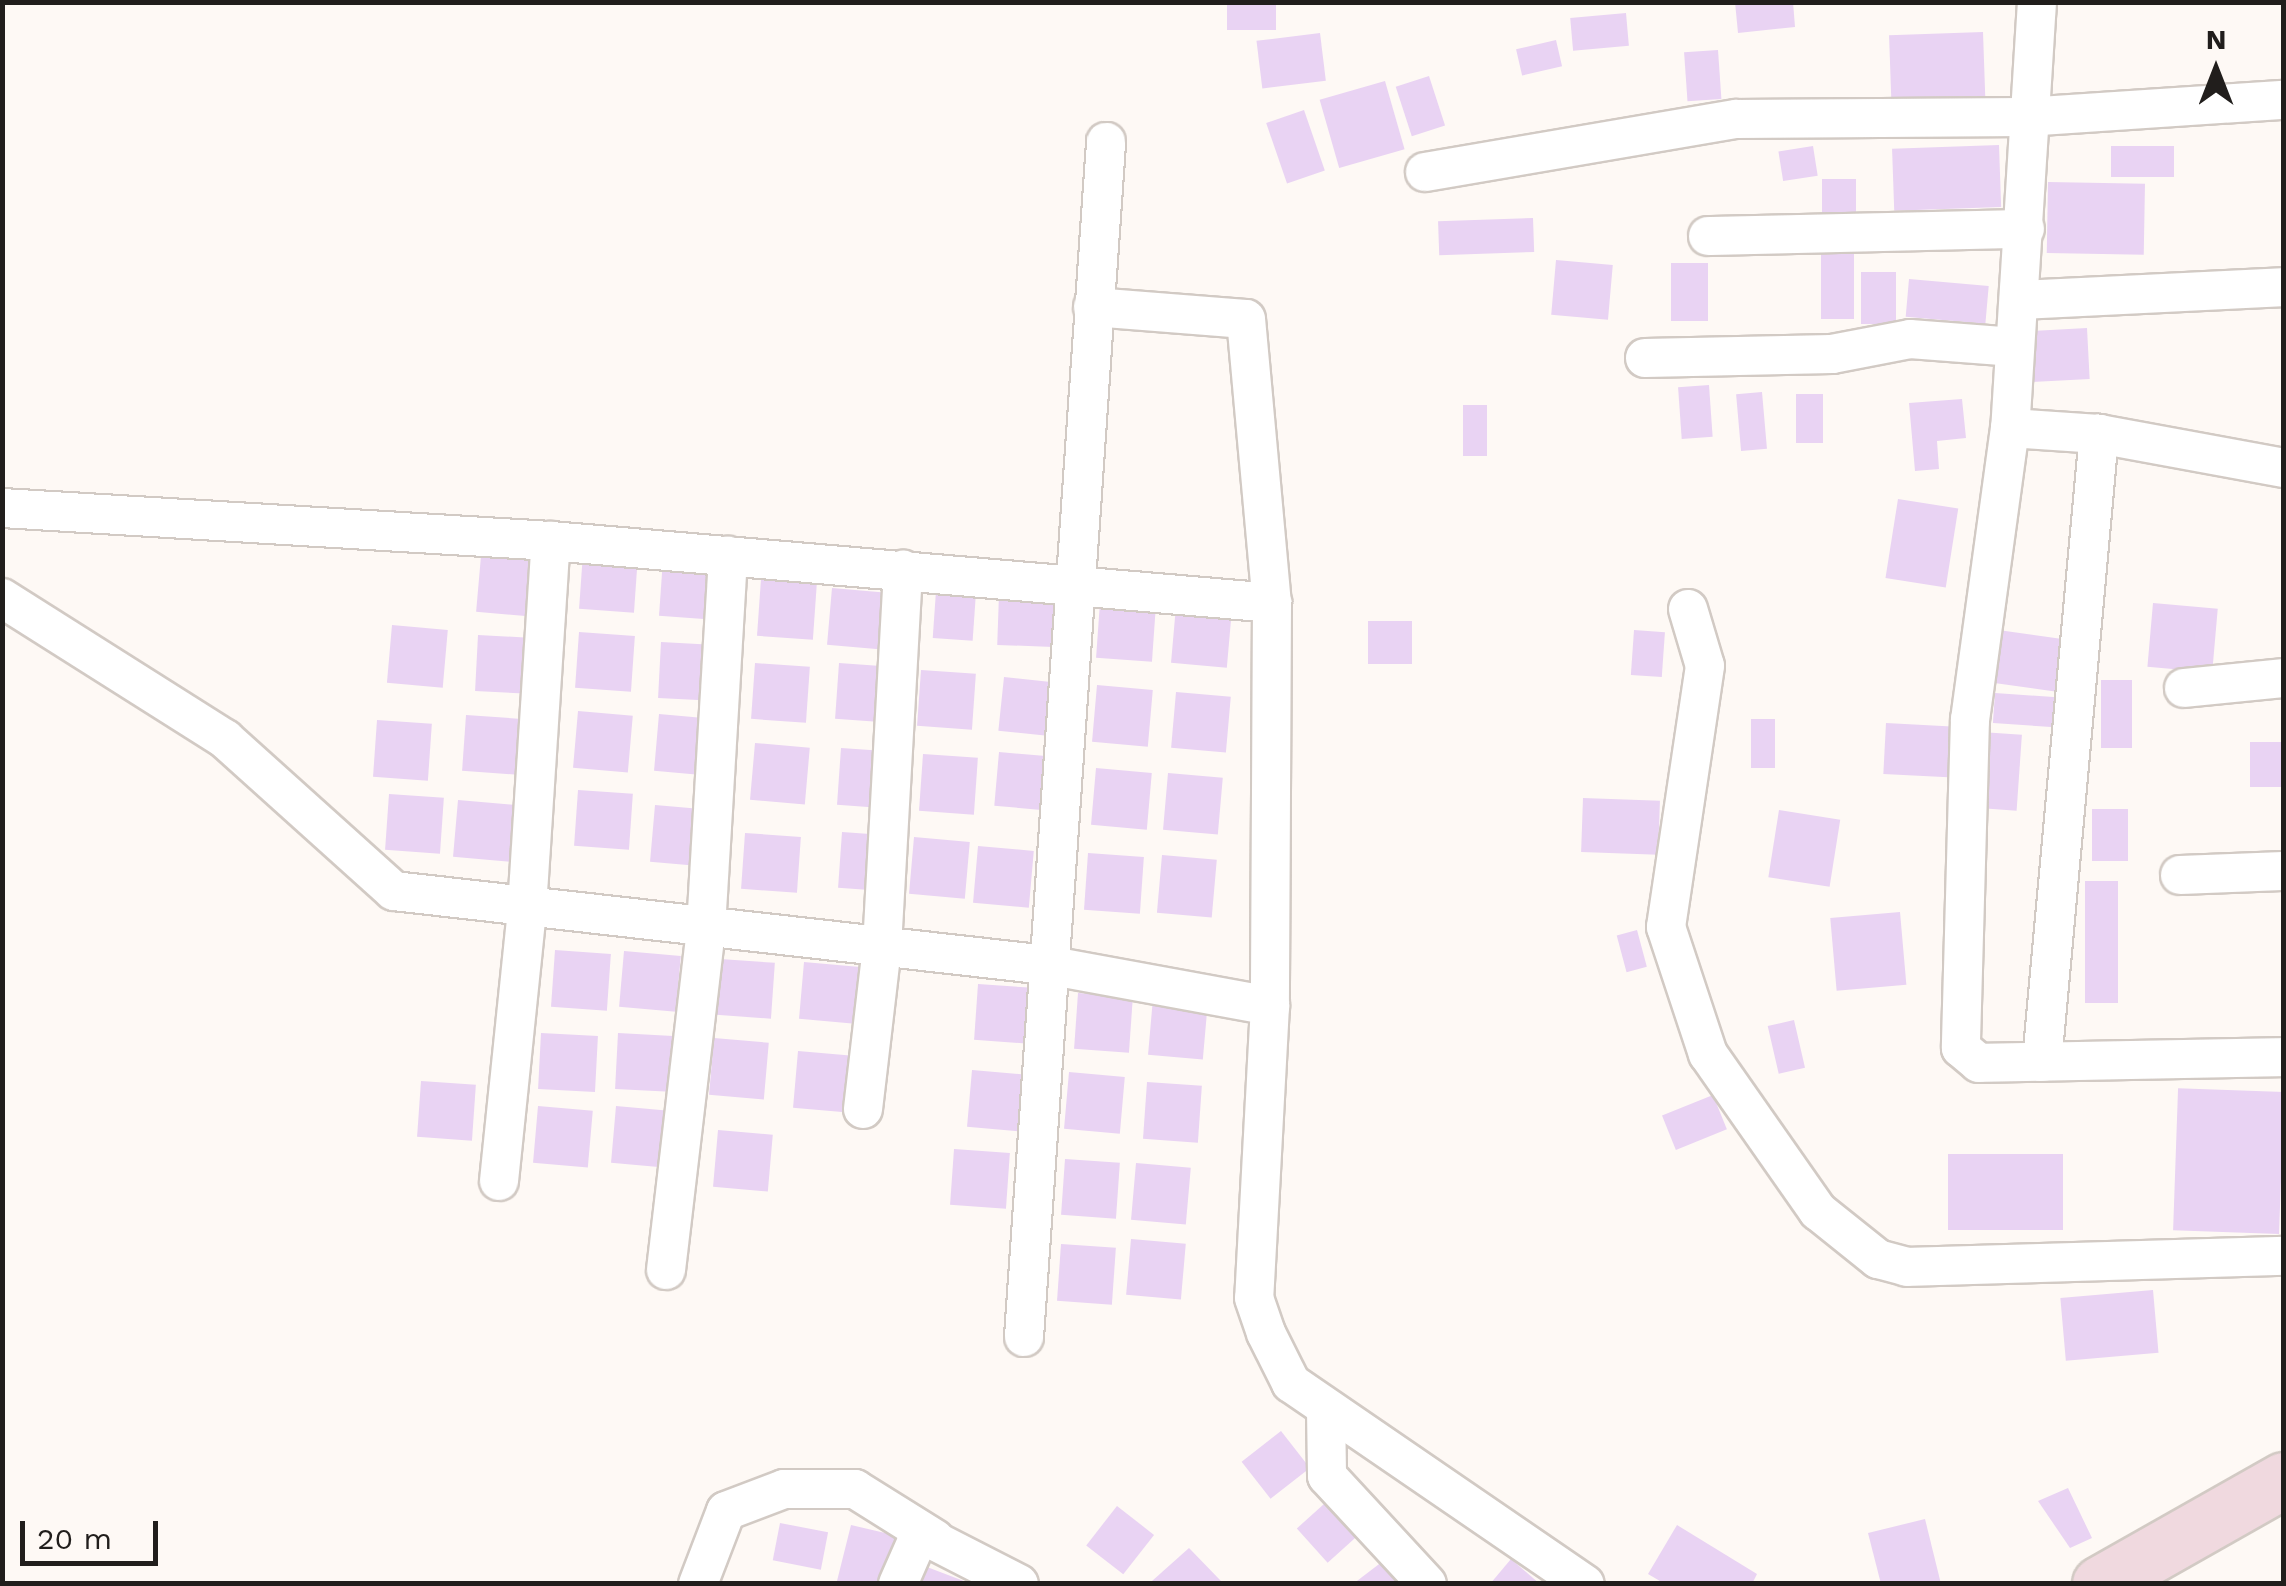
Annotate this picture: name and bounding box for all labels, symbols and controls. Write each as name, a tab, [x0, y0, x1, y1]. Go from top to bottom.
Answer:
north arrow	[2166, 20, 2266, 120]
text: N	[2206, 23, 2226, 56]
scale bar	[25, 1501, 162, 1563]
text: 20 m	[37, 1521, 112, 1556]

